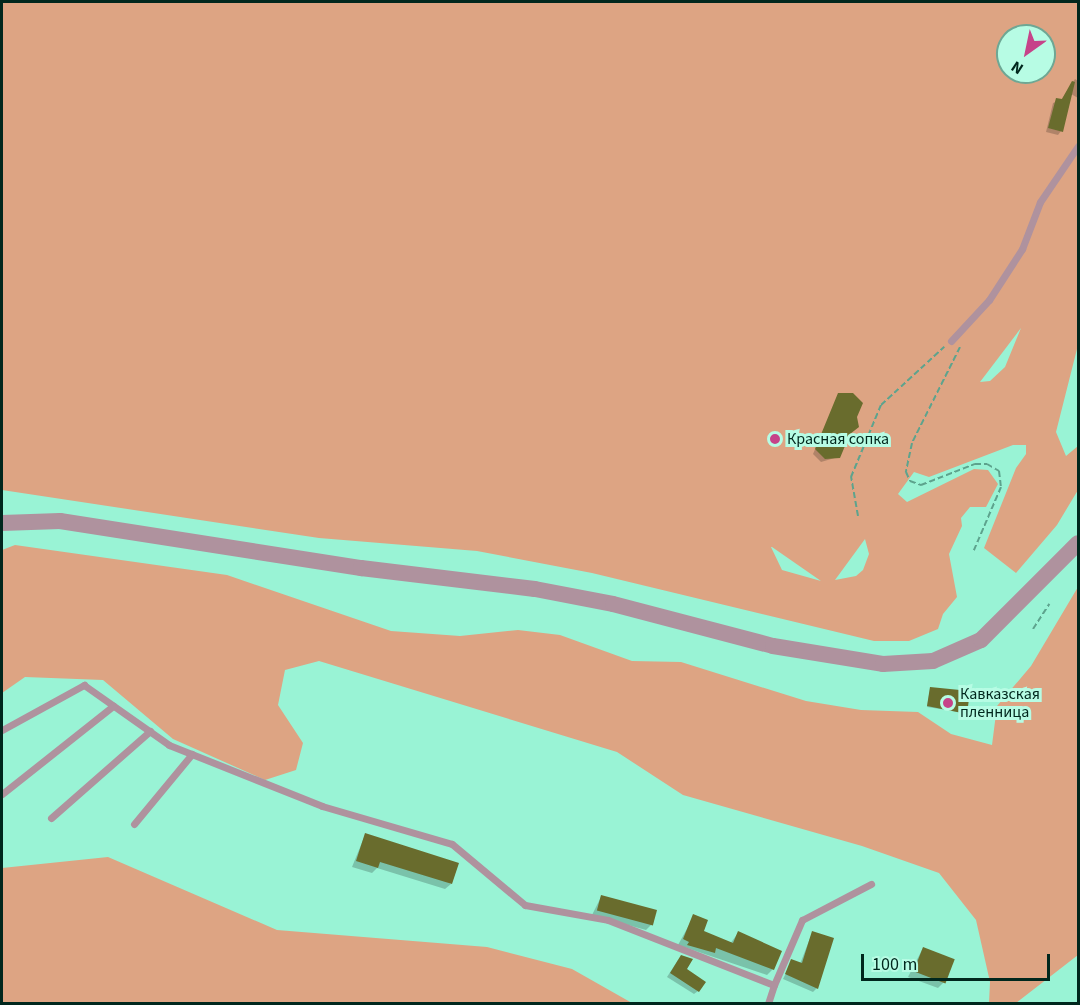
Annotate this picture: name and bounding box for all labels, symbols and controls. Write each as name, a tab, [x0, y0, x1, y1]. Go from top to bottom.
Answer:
north arrow	[996, 24, 1056, 84]
text: N	[1007, 55, 1028, 80]
place label: Красная сопка	[787, 429, 889, 449]
marker: Красная сопка	[768, 432, 782, 446]
place label: Кавказская пленница	[960, 684, 1040, 722]
marker: Кавказская пленница	[941, 696, 955, 710]
scale bar	[864, 942, 1053, 980]
text: 100 m	[872, 952, 917, 977]

